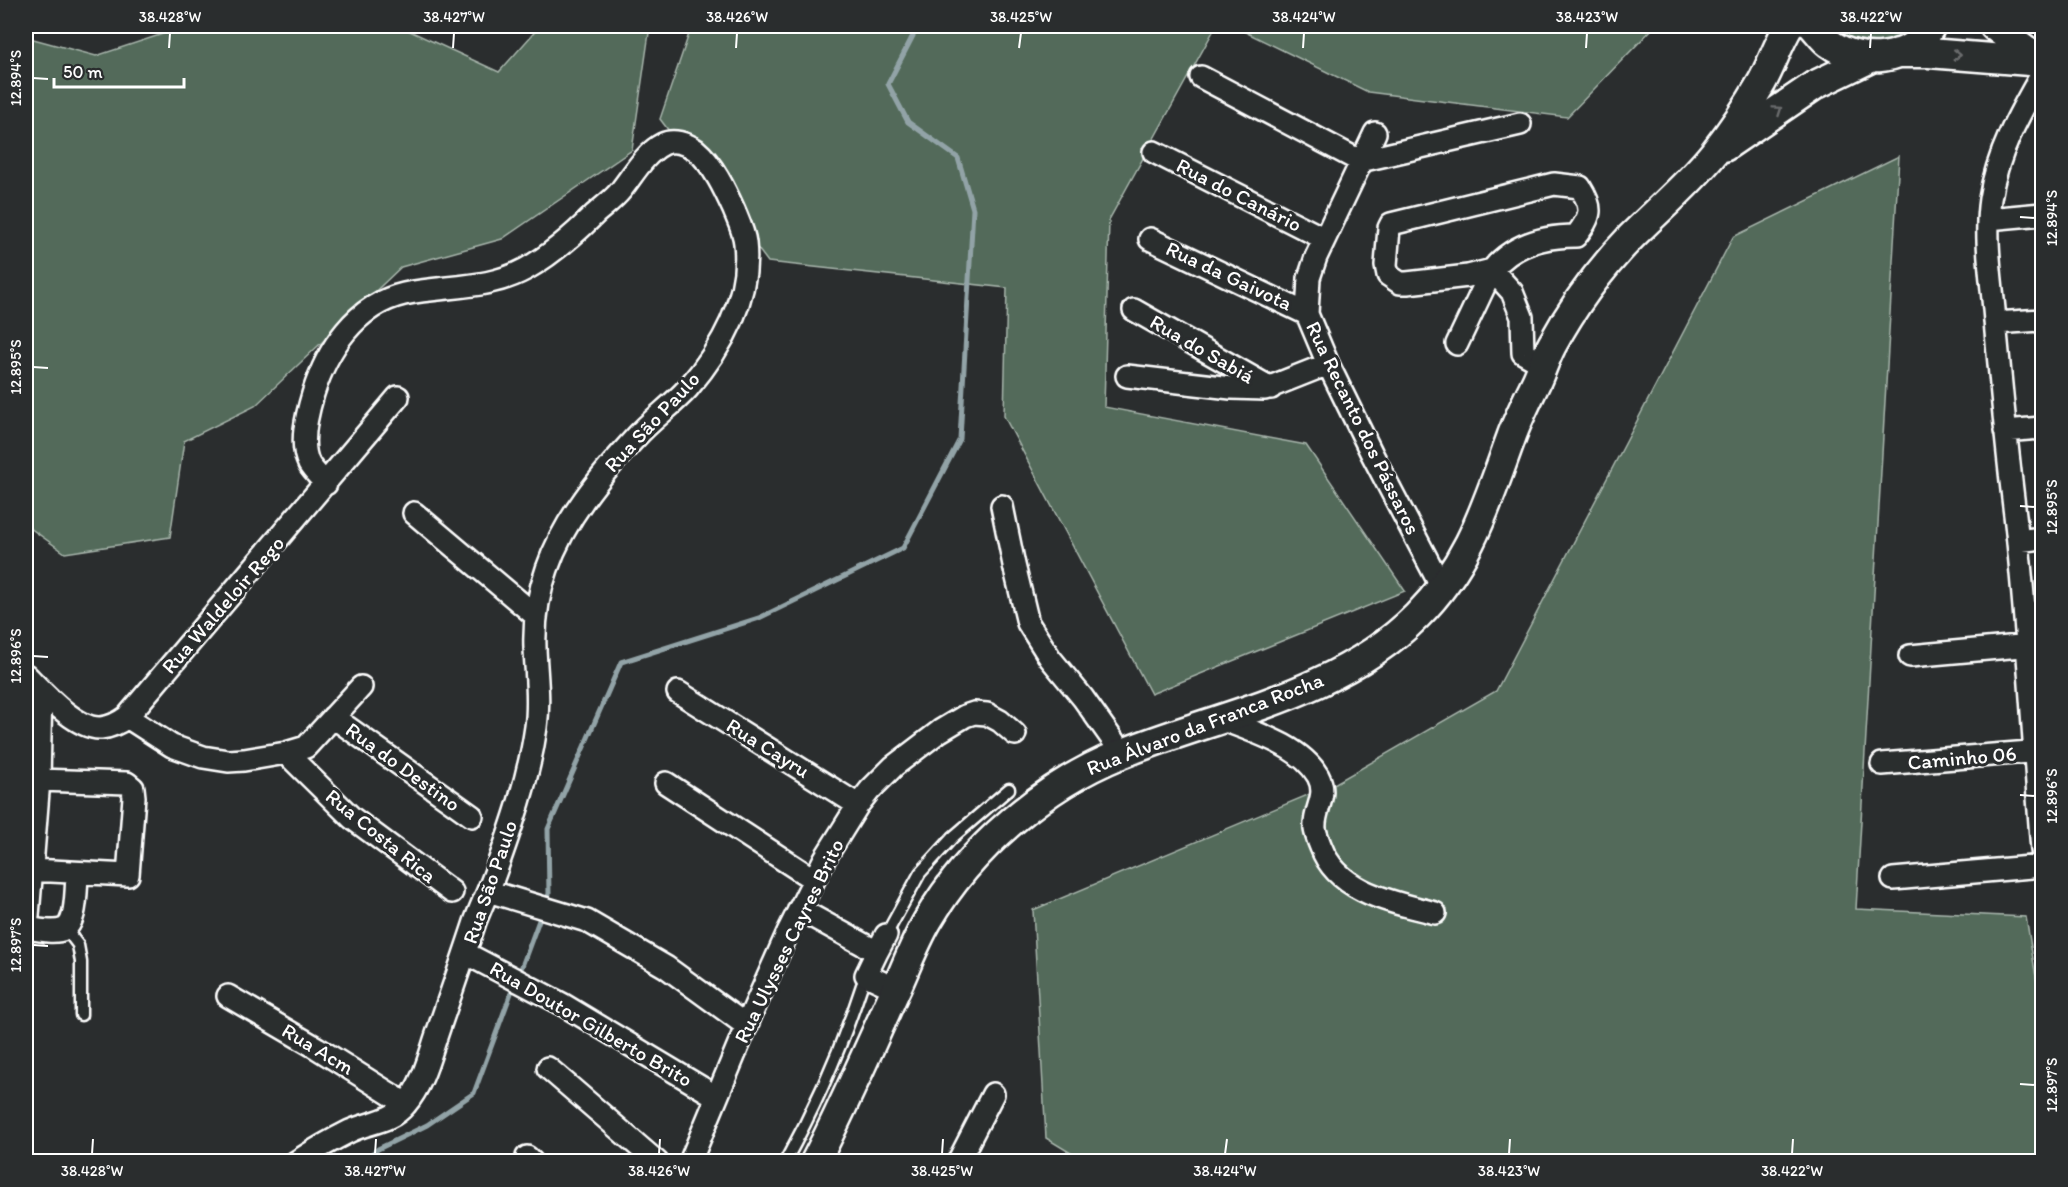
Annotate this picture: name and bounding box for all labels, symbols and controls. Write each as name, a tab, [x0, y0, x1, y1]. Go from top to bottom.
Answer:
text: 38.428°W	[139, 8, 201, 26]
text: 38.427°W	[423, 8, 485, 26]
text: 38.426°W	[706, 8, 768, 26]
text: 38.425°W	[990, 8, 1052, 26]
text: 38.424°W	[1272, 8, 1336, 26]
text: 38.423°W	[1556, 8, 1618, 26]
text: 38.422°W	[1840, 8, 1902, 26]
one-way arrow	[1952, 48, 1961, 61]
text: 12.894°S	[7, 50, 25, 106]
scale bar	[54, 51, 184, 89]
text: 50 m	[63, 61, 103, 83]
one-way arrow	[1772, 106, 1783, 117]
street label: Rua do Canário	[1172, 152, 1306, 237]
text: 12.894°S	[2043, 190, 2061, 246]
street label: Rua da Gaivota	[1162, 235, 1296, 316]
street label: Rua do Sabiá	[1146, 309, 1259, 388]
street label: Rua Recanto dos Pássaros	[1301, 317, 1426, 538]
text: 12.895°S	[7, 339, 25, 395]
street label: Rua São Paulo	[599, 366, 705, 477]
text: 12.895°S	[2043, 479, 2061, 535]
street label: Rua Waldeloir Rego	[156, 531, 289, 679]
text: 12.896°S	[7, 628, 25, 684]
street label: Rua Álvaro da Franca Rocha	[1083, 667, 1327, 780]
street label: Rua Cayru	[722, 712, 815, 783]
street label: Rua do Destino	[341, 717, 465, 817]
street label: Caminho 06	[1906, 740, 2017, 775]
text: 12.896°S	[2043, 768, 2061, 824]
street label: Rua Costa Rica	[321, 783, 442, 888]
street label: Rua São Paulo	[457, 817, 522, 947]
street label: Rua Ulysses Cayres Brito	[728, 835, 849, 1047]
text: 12.897°S	[7, 918, 25, 972]
street label: Rua Doutor Gilberto Brito	[485, 955, 697, 1092]
street label: Rua Acm	[278, 1017, 359, 1080]
text: 12.897°S	[2043, 1058, 2061, 1112]
text: 38.428°W	[61, 1162, 123, 1180]
text: 38.427°W	[344, 1162, 406, 1180]
text: 38.426°W	[628, 1162, 690, 1180]
text: 38.425°W	[911, 1162, 973, 1180]
text: 38.424°W	[1193, 1162, 1257, 1180]
text: 38.423°W	[1478, 1162, 1540, 1180]
text: 38.422°W	[1761, 1162, 1823, 1180]

